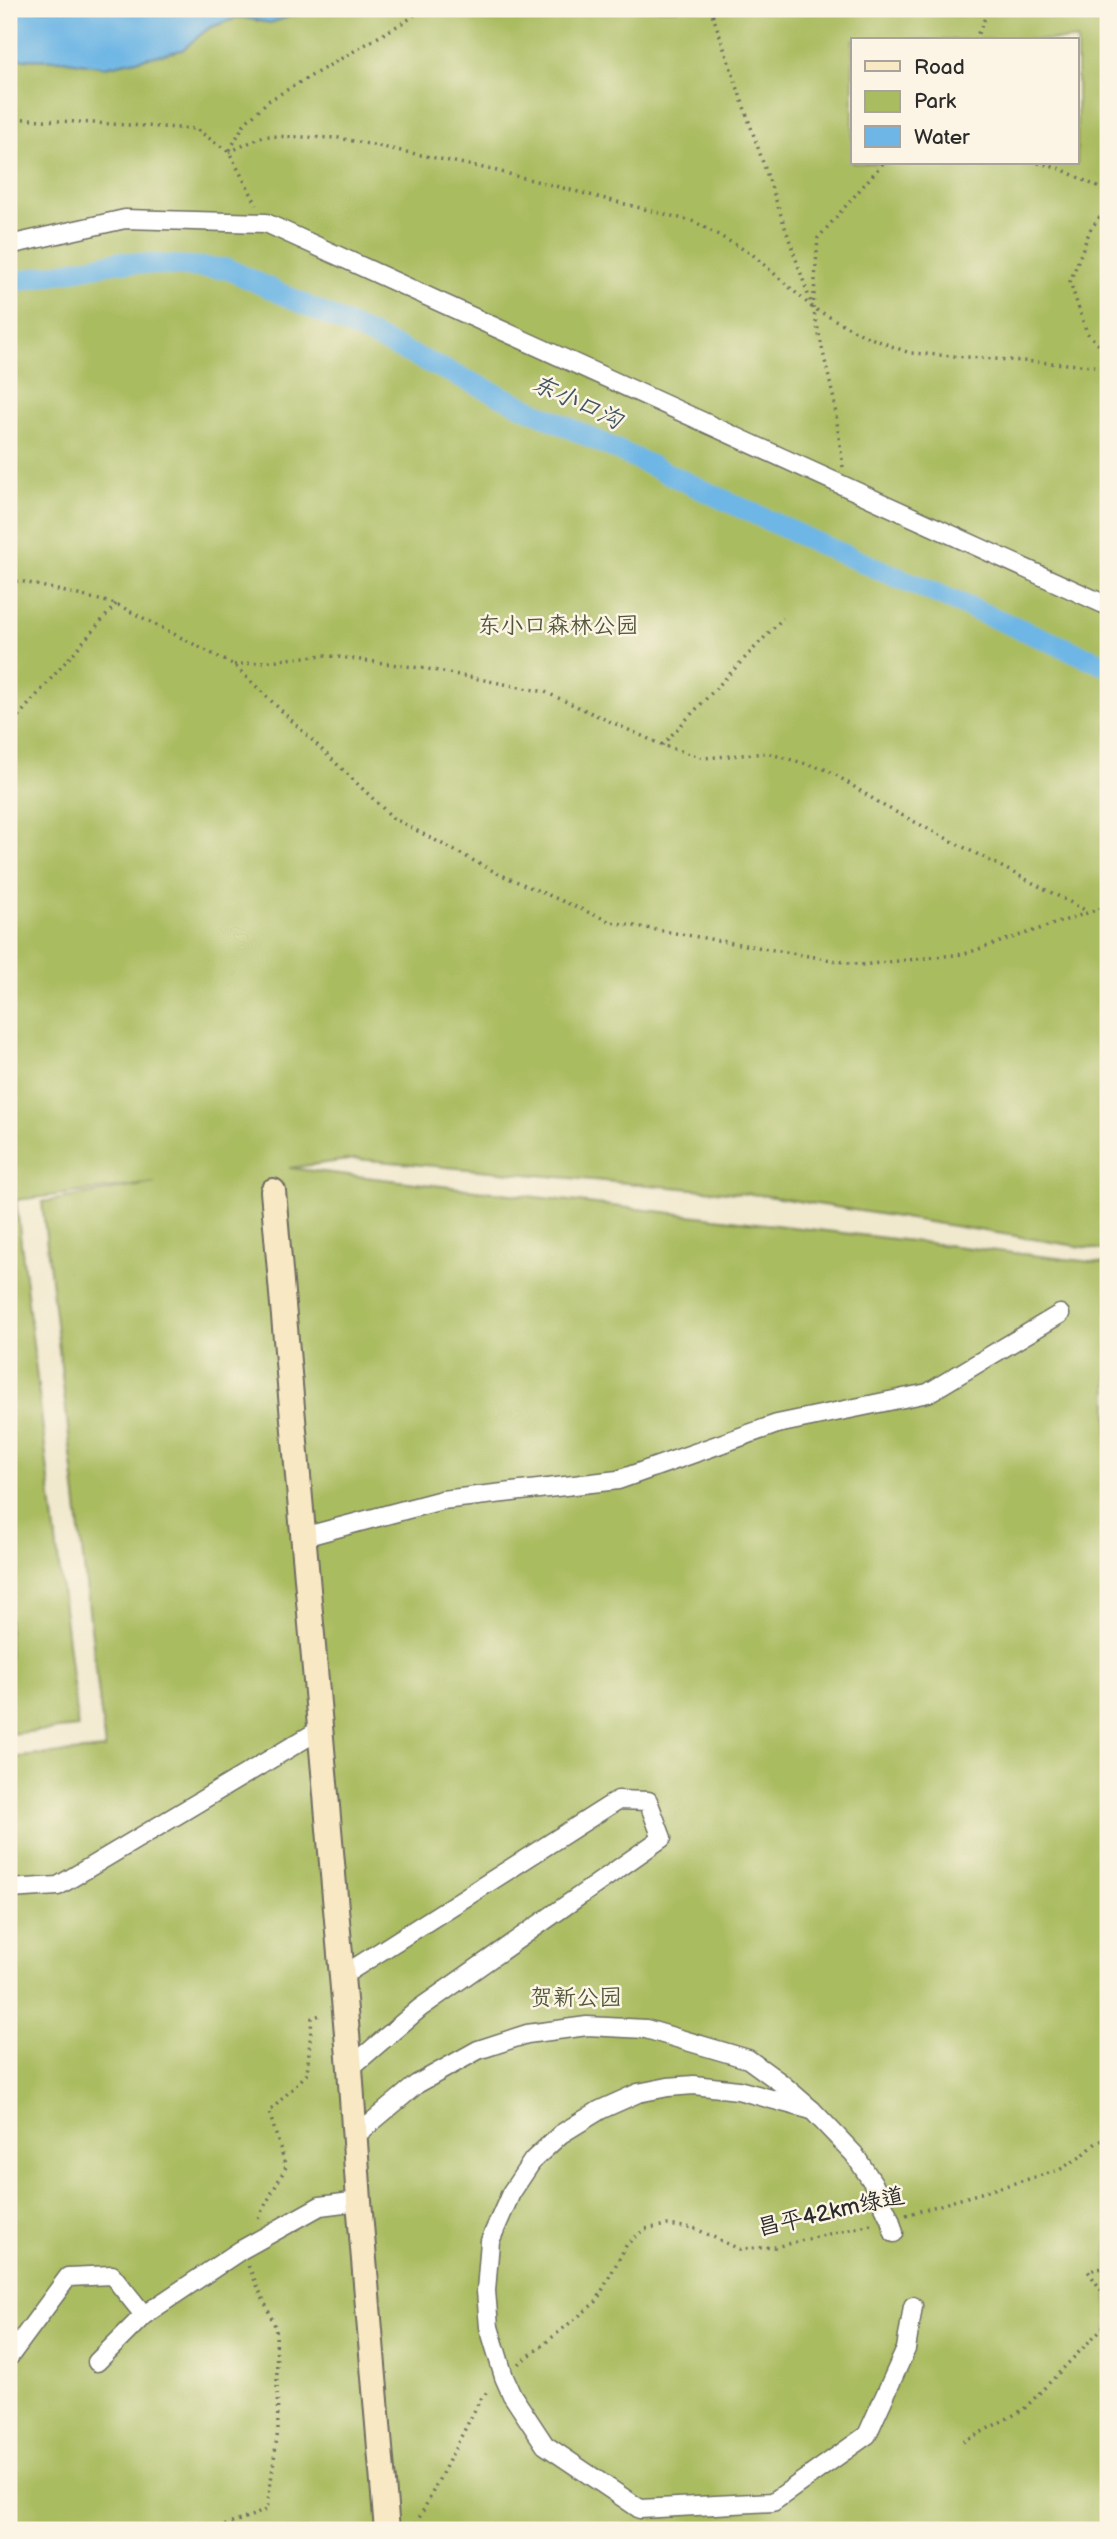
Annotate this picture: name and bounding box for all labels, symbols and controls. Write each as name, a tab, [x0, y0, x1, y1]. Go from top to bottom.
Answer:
legend	[851, 38, 1078, 164]
text: Road	[914, 55, 965, 80]
text: Park	[914, 89, 957, 114]
text: Water	[914, 125, 970, 150]
water label: 东小口沟	[527, 369, 628, 436]
park label: 东小口森林公园	[478, 612, 639, 640]
park label: 贺新公园	[530, 1984, 622, 2012]
street label: 昌平42km绿道	[755, 2181, 907, 2243]

